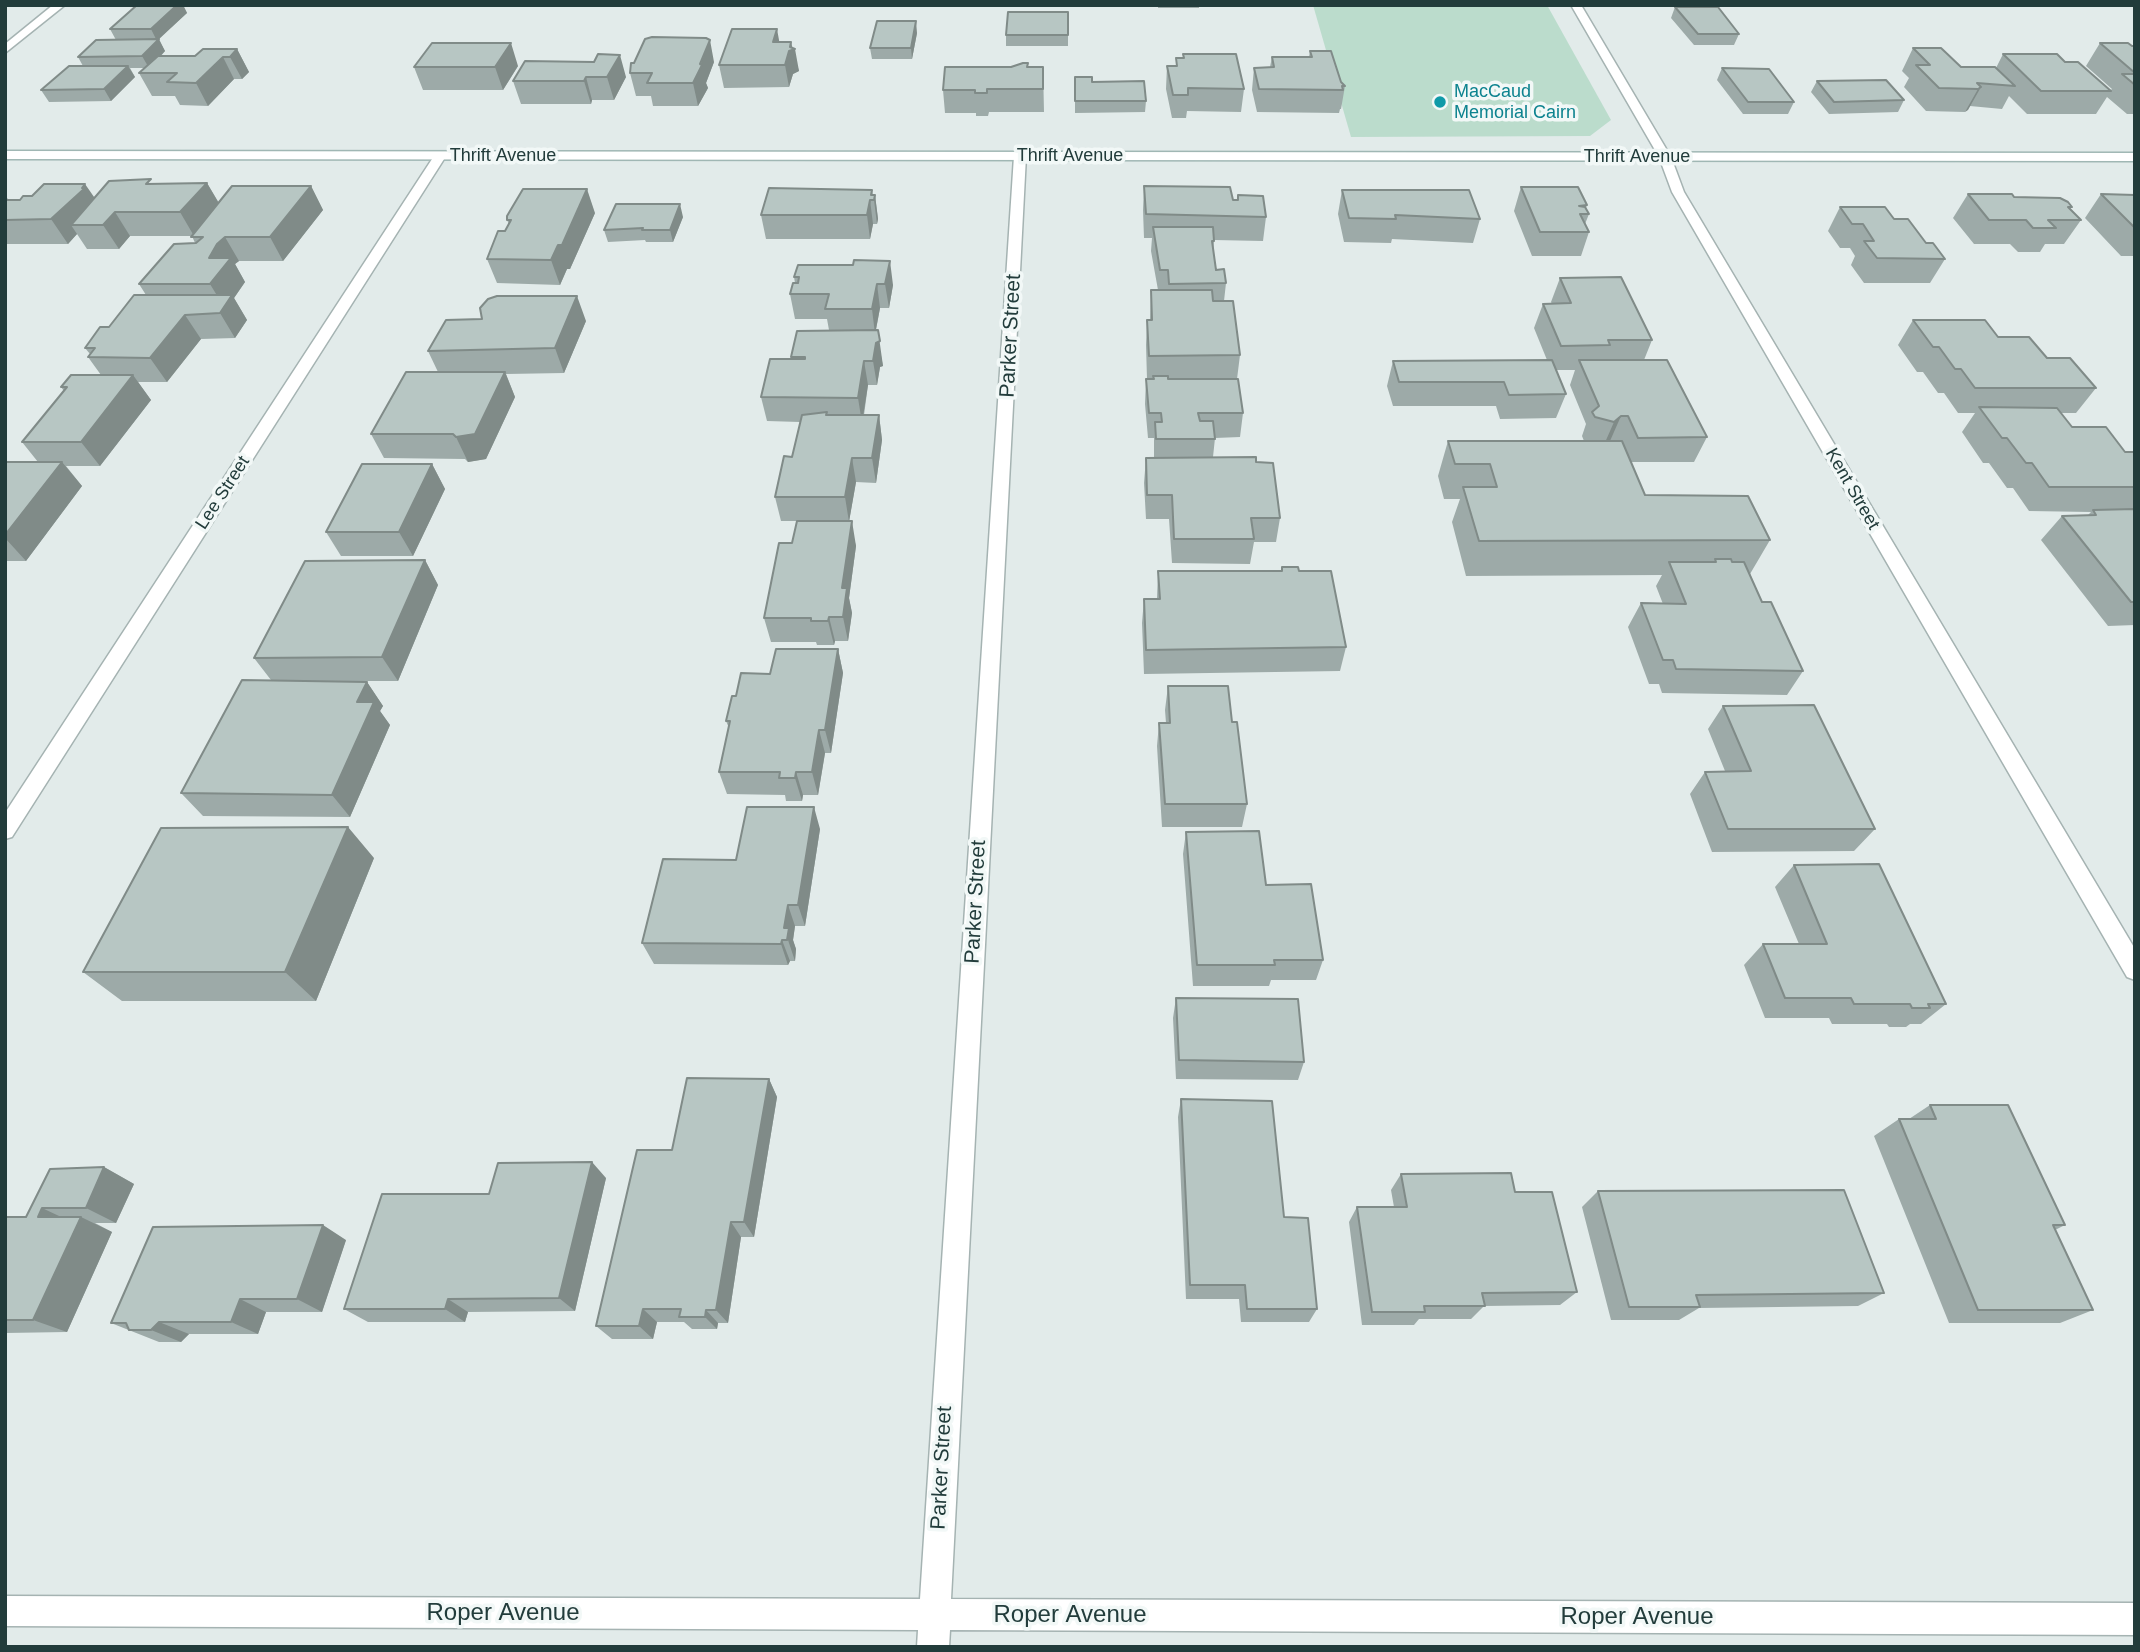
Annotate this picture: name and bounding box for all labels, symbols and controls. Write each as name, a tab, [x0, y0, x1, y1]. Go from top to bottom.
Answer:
place label: MacCaud Memorial Cairn	[1454, 81, 1576, 124]
marker: MacCaud Memorial Cairn	[1432, 94, 1448, 110]
street label: Thrift Avenue	[450, 145, 556, 167]
street label: Thrift Avenue	[1017, 145, 1123, 167]
street label: Thrift Avenue	[1584, 146, 1690, 168]
street label: Parker Street	[995, 274, 1027, 398]
street label: Kent Street	[1820, 445, 1884, 533]
street label: Lee Street	[191, 452, 255, 534]
street label: Parker Street	[960, 840, 992, 964]
street label: Parker Street	[926, 1406, 958, 1530]
street label: Roper Avenue	[426, 1599, 580, 1627]
street label: Roper Avenue	[994, 1601, 1146, 1629]
street label: Roper Avenue	[1560, 1603, 1714, 1631]

